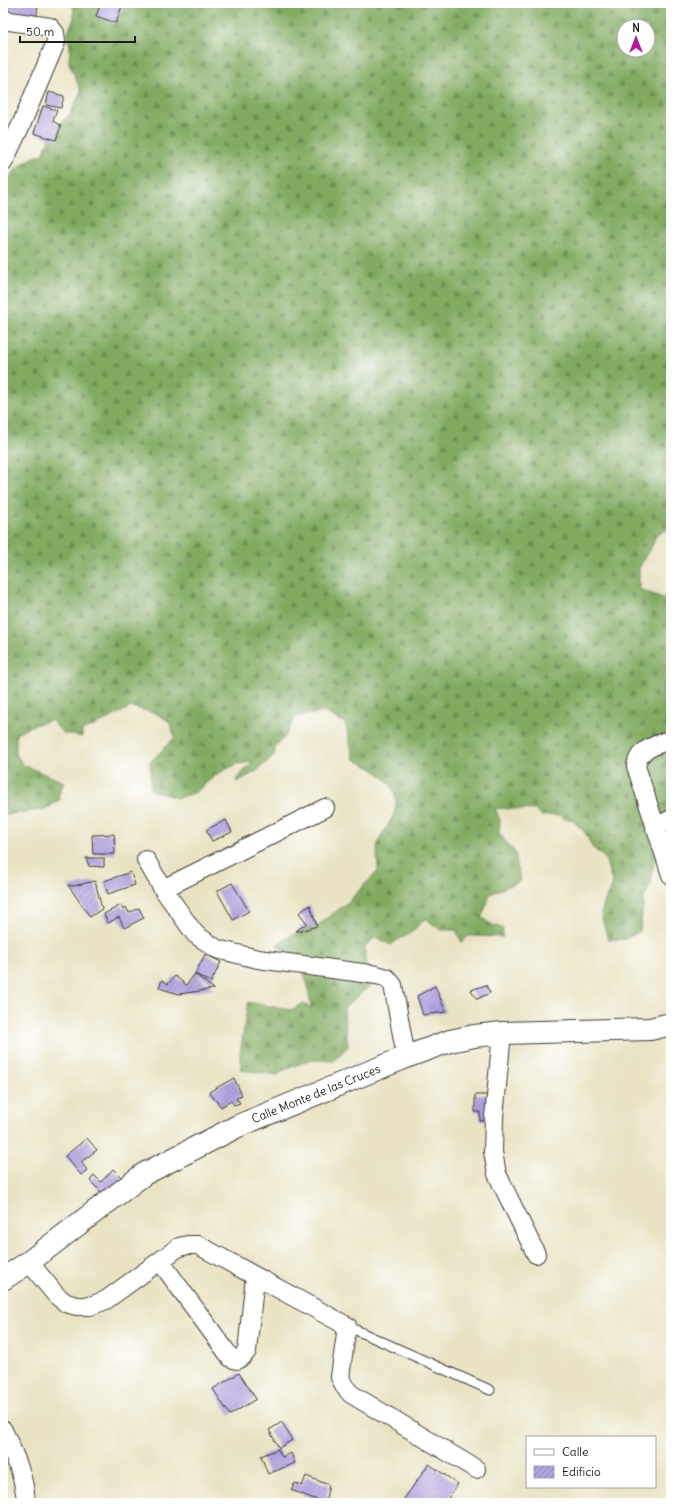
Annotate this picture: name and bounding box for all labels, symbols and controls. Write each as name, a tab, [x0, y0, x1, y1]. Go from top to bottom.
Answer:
scale bar	[20, 18, 135, 44]
north arrow	[616, 18, 656, 58]
text: N	[632, 21, 640, 35]
text: 50 m	[26, 24, 55, 39]
street label: Calle Monte de las Cruces	[249, 1061, 382, 1126]
legend	[526, 1436, 656, 1488]
text: Calle	[562, 1444, 589, 1459]
text: Edificio	[562, 1464, 601, 1479]

